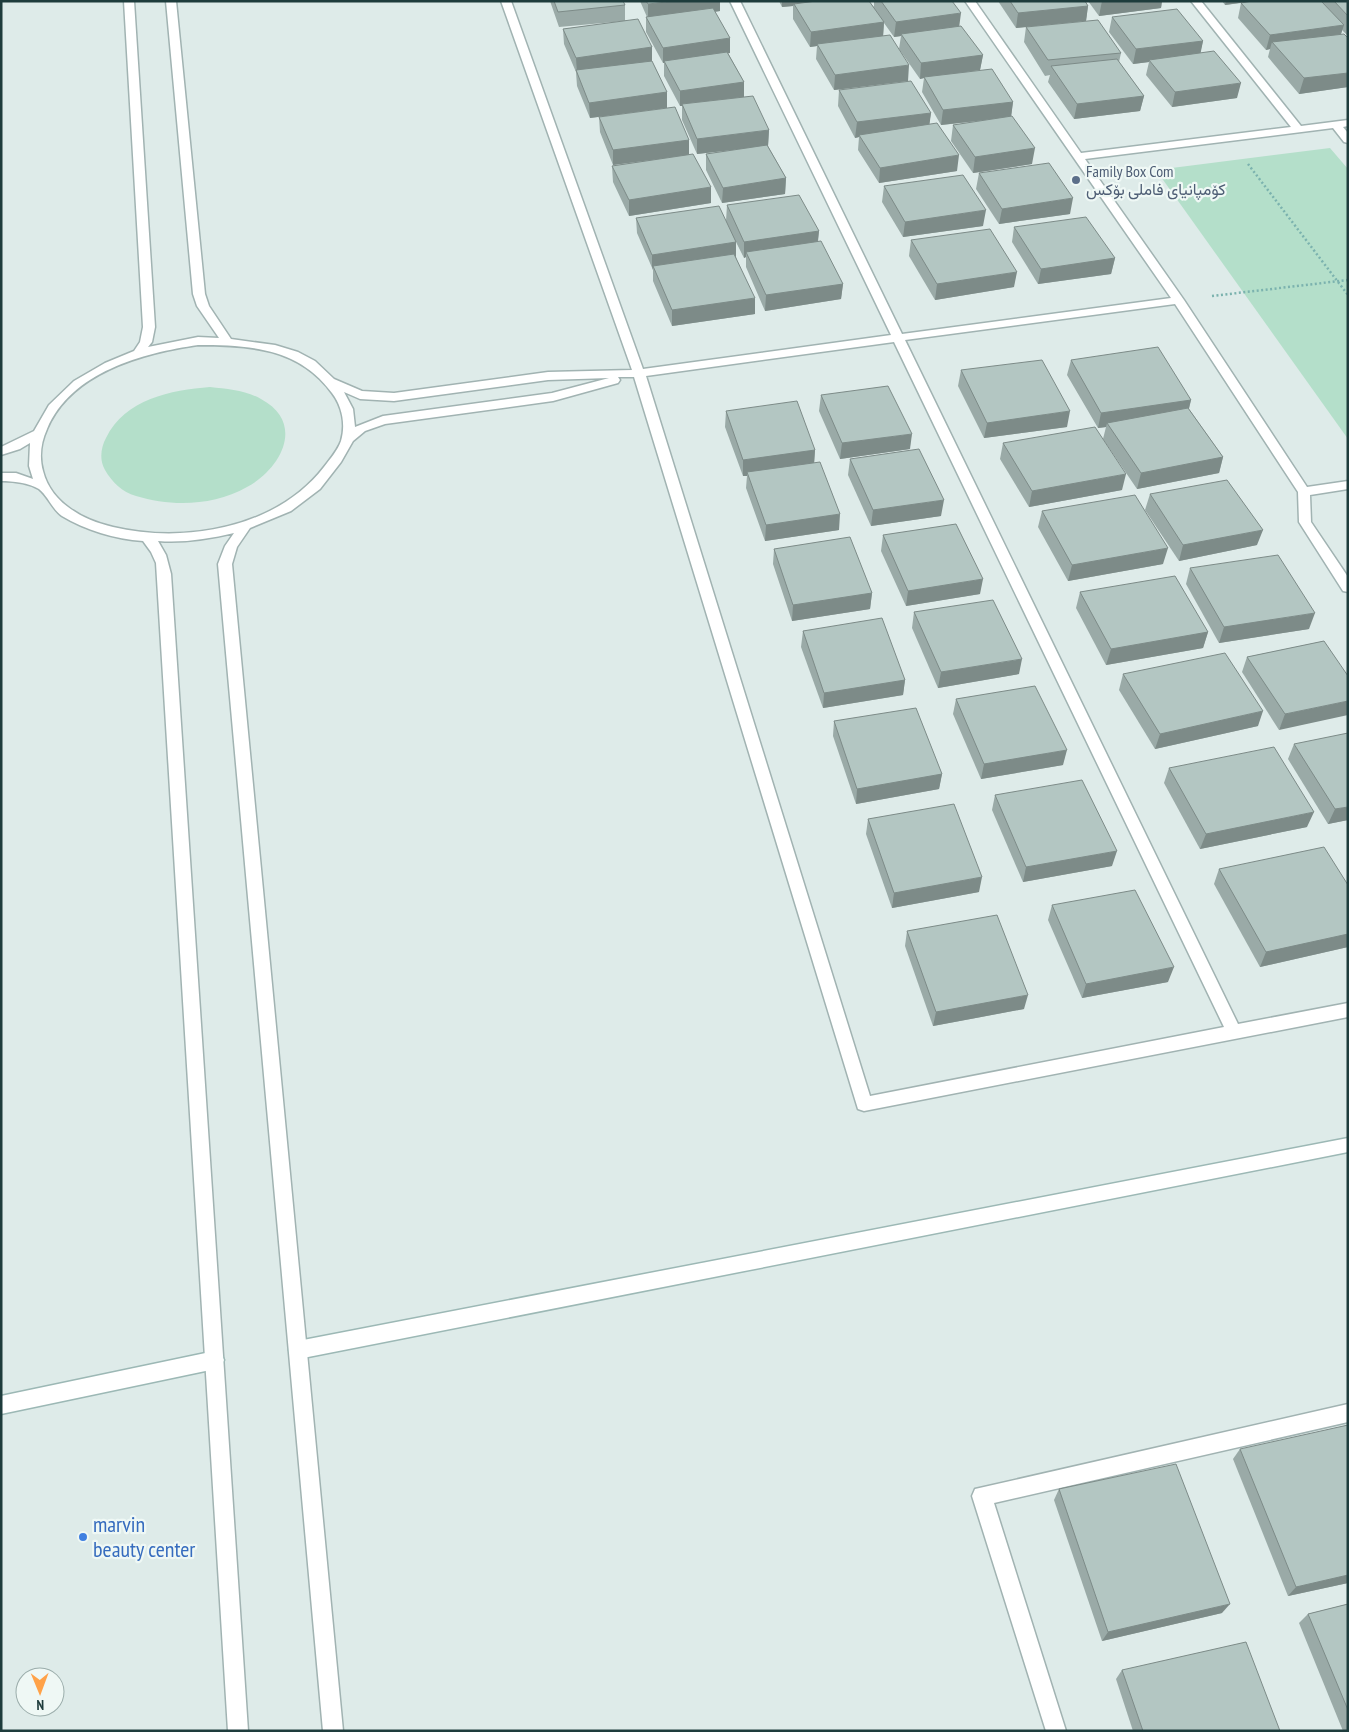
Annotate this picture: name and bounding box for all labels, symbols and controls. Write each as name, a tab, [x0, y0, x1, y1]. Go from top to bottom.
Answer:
place label: Family Box Com کۆمپانیای فاملی بۆکس	[1086, 161, 1226, 201]
marker: Family Box Com کۆمپانیای فاملی بۆکس	[1070, 174, 1082, 186]
place label: marvin beauty center	[93, 1510, 195, 1563]
marker: marvin beauty center	[77, 1531, 89, 1543]
north arrow	[15, 1667, 65, 1717]
text: N	[36, 1696, 44, 1714]

